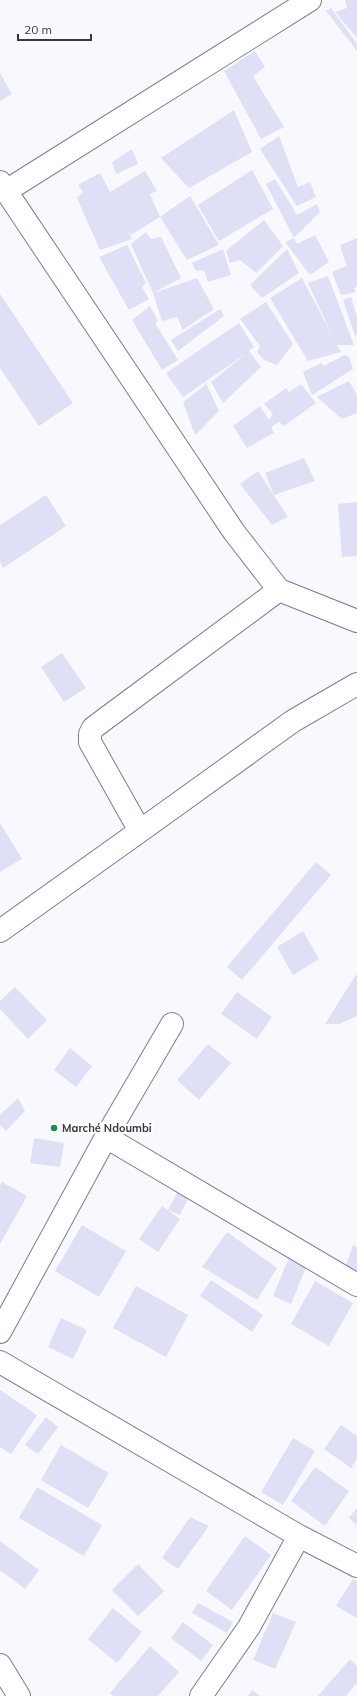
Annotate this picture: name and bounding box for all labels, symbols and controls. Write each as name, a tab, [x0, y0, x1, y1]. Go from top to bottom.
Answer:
scale bar	[18, 16, 91, 42]
text: 20 m	[24, 22, 52, 37]
place label: Marché Ndoumbi	[62, 1121, 152, 1135]
marker: Marché Ndoumbi	[49, 1123, 59, 1133]

